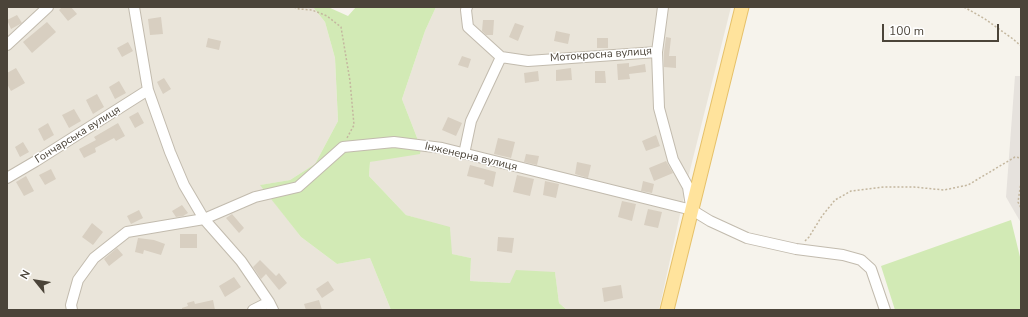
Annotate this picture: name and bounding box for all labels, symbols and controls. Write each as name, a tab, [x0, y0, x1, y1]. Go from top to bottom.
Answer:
scale bar	[884, 16, 1001, 42]
text: 100 m	[889, 23, 924, 39]
street label: Мотокросна вулиця	[549, 45, 653, 65]
street label: Гончарська вулиця	[33, 103, 123, 167]
street label: Інженерна вулиця	[423, 140, 519, 174]
north arrow	[16, 261, 56, 301]
text: N	[17, 267, 34, 282]

